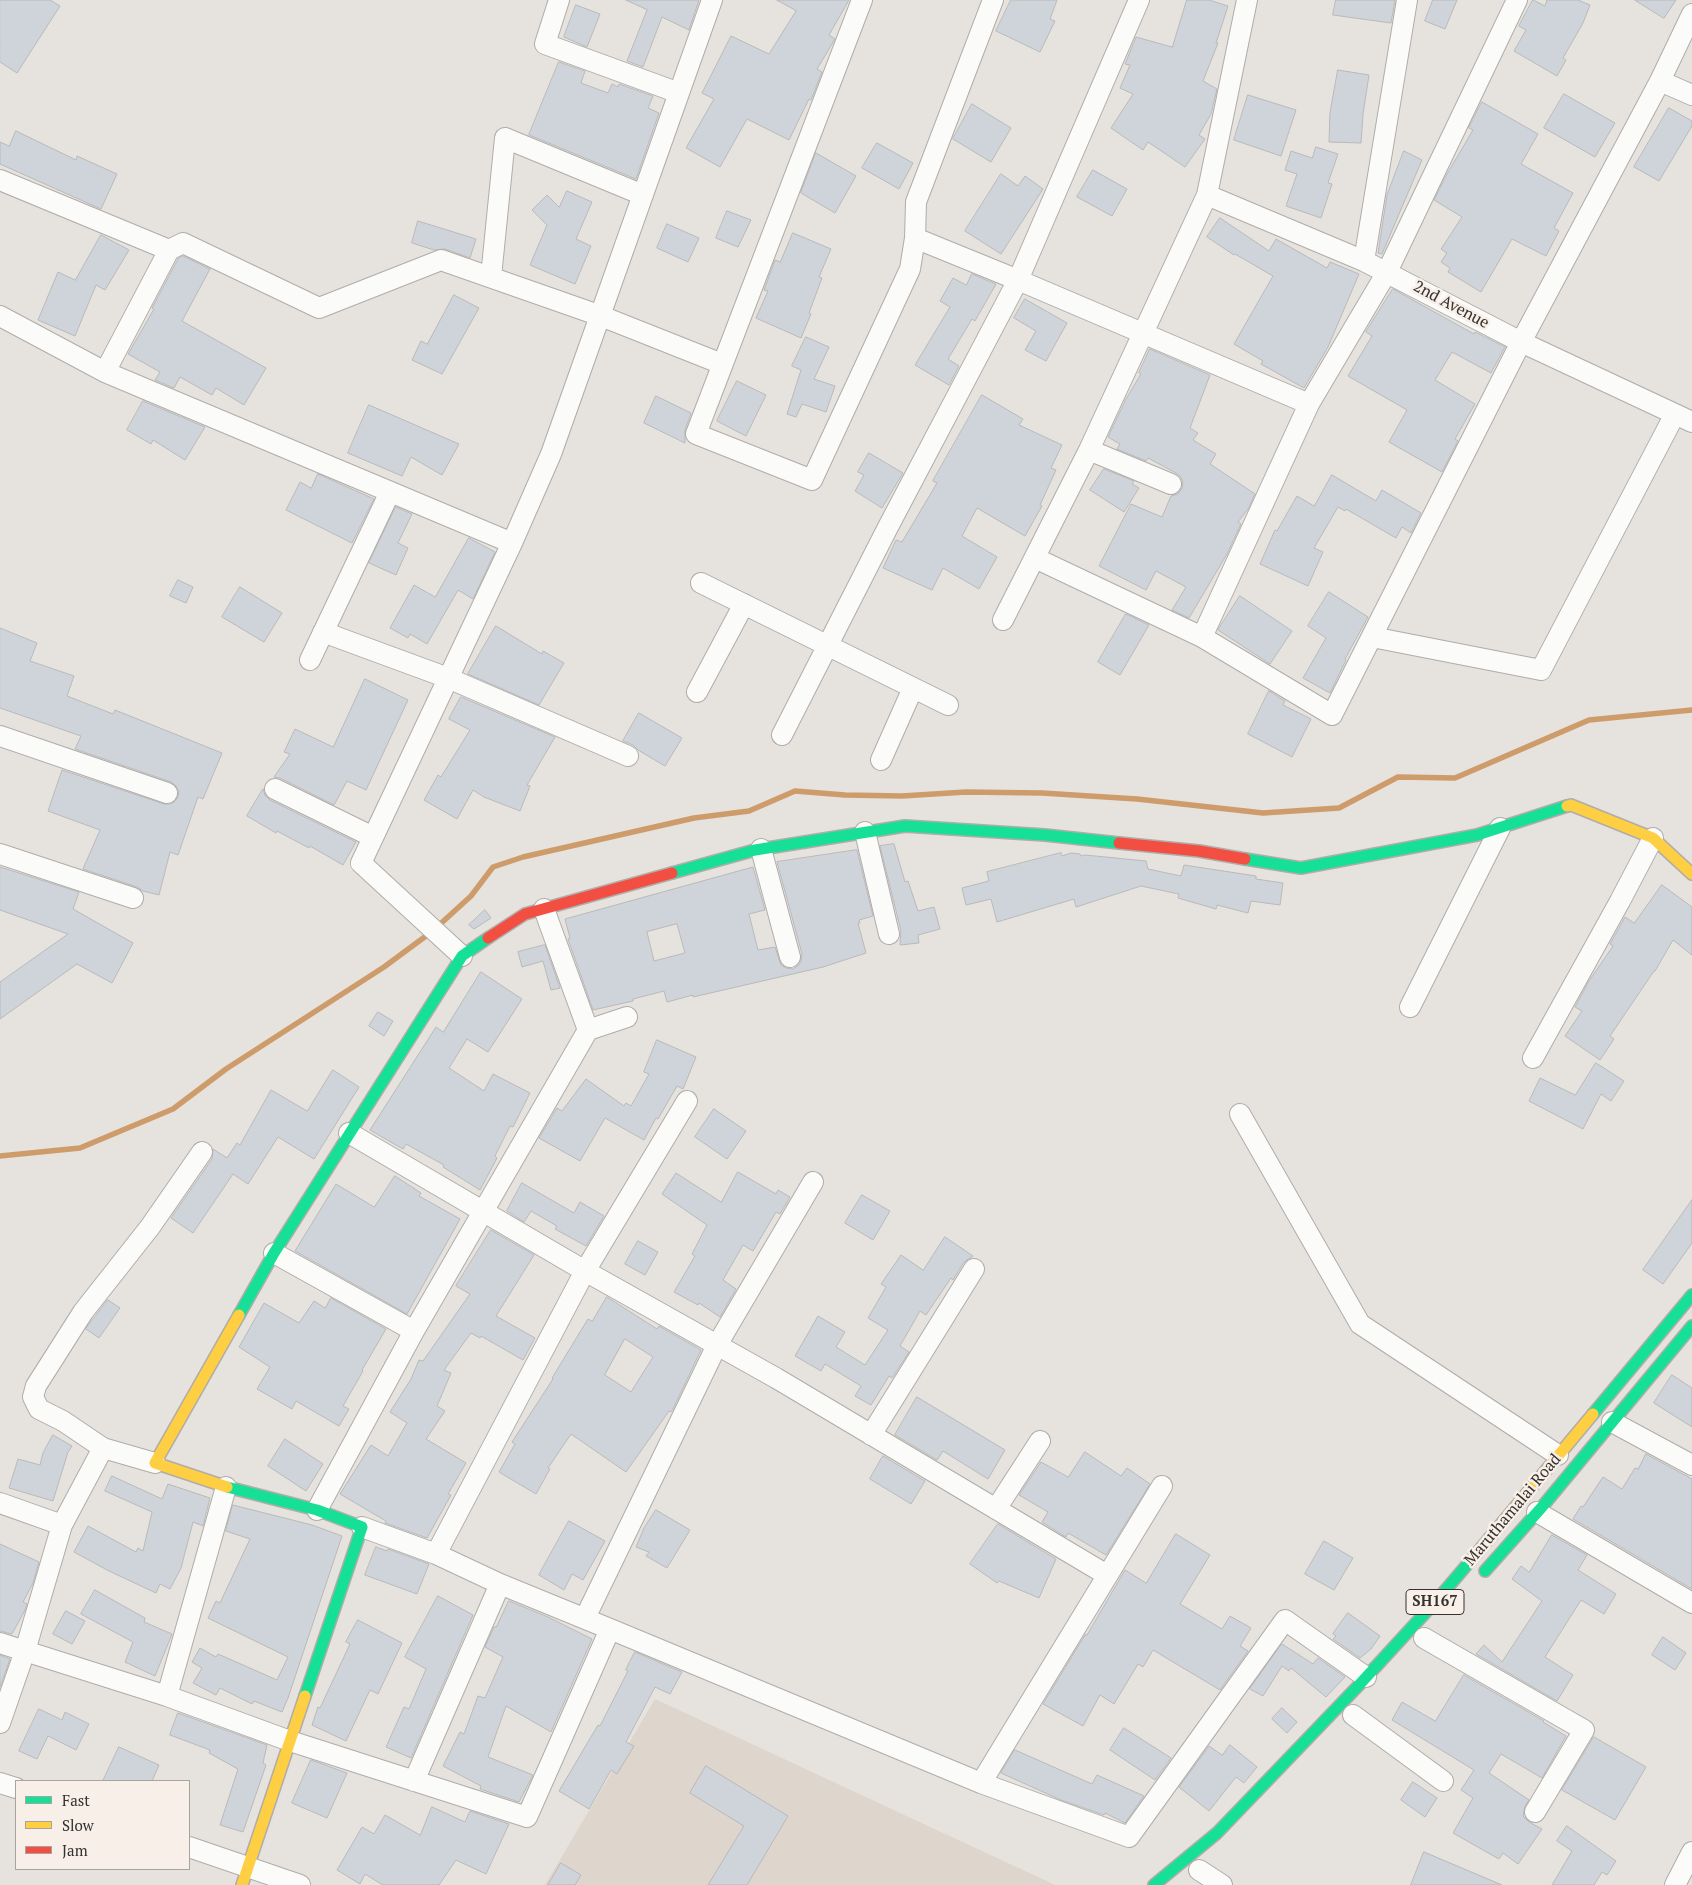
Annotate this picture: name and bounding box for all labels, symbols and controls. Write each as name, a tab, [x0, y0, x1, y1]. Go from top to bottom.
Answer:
street label: 2nd Avenue	[1410, 277, 1492, 333]
street label: Maruthamalai Road	[1461, 1450, 1565, 1570]
road number: SH167	[1406, 1590, 1464, 1614]
legend	[15, 1780, 190, 1870]
text: Fast	[62, 1790, 90, 1810]
text: Slow	[62, 1815, 94, 1835]
text: Jam	[62, 1840, 88, 1860]

